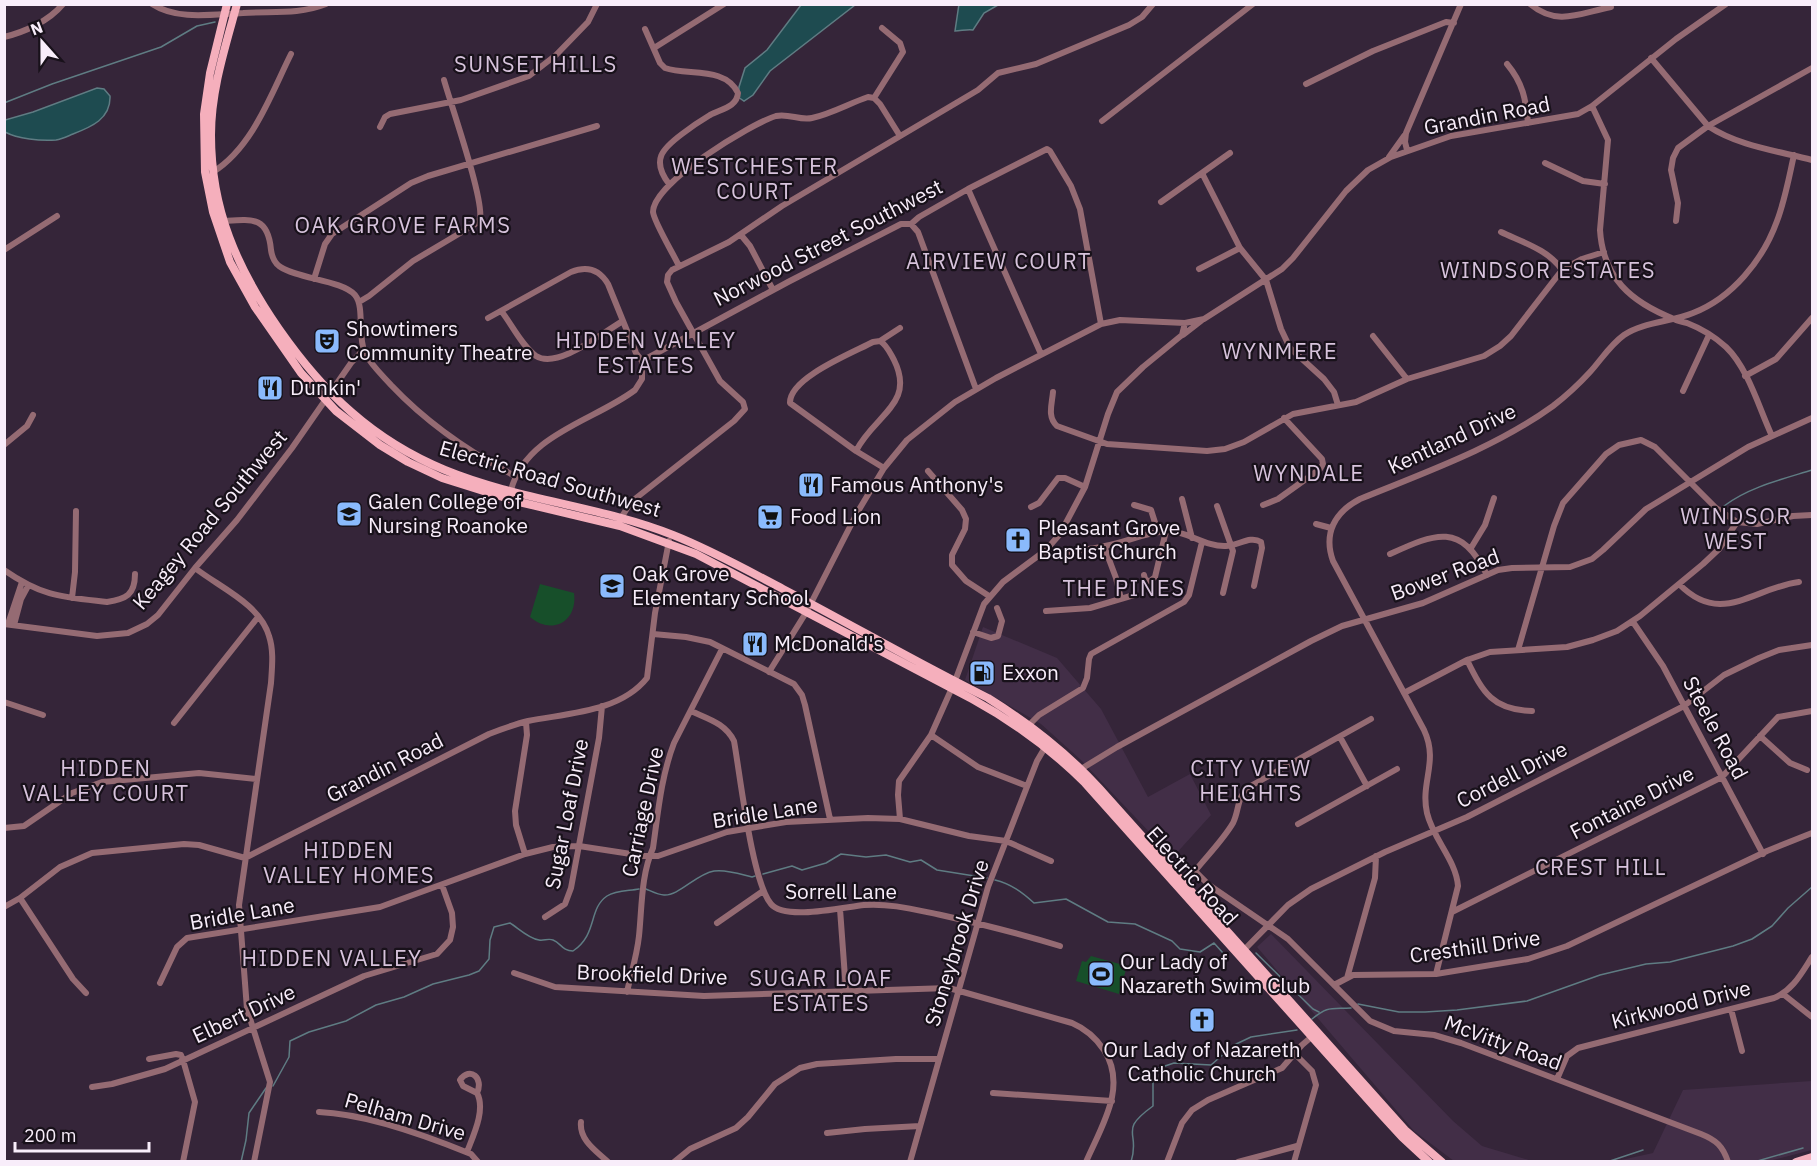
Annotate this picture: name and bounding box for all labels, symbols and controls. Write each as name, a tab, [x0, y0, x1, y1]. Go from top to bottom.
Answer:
north arrow	[12, 12, 72, 72]
text: N	[28, 17, 46, 39]
district label: SUNSET HILLS	[454, 49, 618, 78]
street label: Grandin Road	[1421, 89, 1552, 141]
district label: WESTCHESTER COURT	[671, 151, 839, 205]
street label: Norwood Street Southwest	[708, 172, 947, 312]
district label: OAK GROVE FARMS	[294, 210, 512, 239]
district label: AIRVIEW COURT	[906, 246, 1092, 275]
district label: WINDSOR ESTATES	[1440, 255, 1656, 284]
place label: Showtimers Community Theatre	[346, 314, 533, 366]
district label: HIDDEN VALLEY ESTATES	[555, 325, 737, 379]
theatre icon: Showtimers Community Theatre	[312, 326, 342, 356]
district label: WYNMERE	[1222, 336, 1338, 365]
restaurant icon: Dunkin'	[255, 373, 285, 403]
place label: Dunkin'	[290, 373, 361, 401]
street label: Kentland Drive	[1383, 396, 1520, 480]
street label: Keagey Road Southwest	[126, 424, 293, 615]
street label: Electric Road Southwest	[436, 433, 664, 523]
district label: WYNDALE	[1253, 458, 1365, 487]
restaurant icon: Famous Anthony's	[796, 470, 826, 500]
place label: Famous Anthony's	[830, 470, 1004, 498]
place label: Galen College of Nursing Roanoke	[368, 487, 528, 539]
school or university icon: Galen College of Nursing Roanoke	[334, 499, 364, 529]
district label: WINDSOR WEST	[1680, 501, 1792, 555]
supermarket icon: Food Lion	[755, 502, 785, 532]
place label: Food Lion	[790, 502, 881, 530]
place label: Pleasant Grove Baptist Church	[1038, 513, 1180, 565]
church icon: Pleasant Grove Baptist Church	[1003, 525, 1033, 555]
street label: Bower Road	[1386, 541, 1503, 607]
place label: Oak Grove Elementary School	[632, 559, 809, 611]
school or university icon: Oak Grove Elementary School	[597, 571, 627, 601]
district label: THE PINES	[1063, 573, 1185, 602]
restaurant icon: McDonald's	[740, 629, 770, 659]
place label: McDonald's	[774, 629, 884, 657]
fuel station icon: Exxon	[967, 658, 997, 688]
place label: Exxon	[1002, 658, 1059, 686]
street label: Steele Road	[1677, 671, 1755, 784]
street label: Grandin Road	[321, 726, 448, 809]
street label: Cordell Drive	[1451, 734, 1572, 814]
street label: Sugar Loaf Drive	[538, 736, 594, 891]
street label: Carriage Drive	[615, 744, 669, 879]
district label: HIDDEN VALLEY COURT	[22, 753, 190, 807]
district label: CITY VIEW HEIGHTS	[1190, 753, 1312, 807]
street label: Fontaine Drive	[1565, 759, 1698, 845]
street label: Bridle Lane	[710, 790, 819, 834]
street label: Electric Road	[1141, 820, 1245, 931]
district label: HIDDEN VALLEY HOMES	[263, 835, 435, 889]
district label: CREST HILL	[1535, 852, 1667, 881]
street label: Stoneybrook Drive	[917, 856, 995, 1030]
street label: Sorrell Lane	[785, 877, 897, 905]
street label: Bridle Lane	[187, 890, 297, 936]
street label: Cresthill Drive	[1408, 923, 1542, 969]
district label: HIDDEN VALLEY	[241, 943, 423, 972]
place label: Our Lady of Nazareth Swim Club	[1120, 947, 1310, 999]
street label: Brookfield Drive	[576, 957, 728, 991]
sports icon: Our Lady of Nazareth Swim Club	[1086, 959, 1116, 989]
district label: SUGAR LOAF ESTATES	[749, 963, 893, 1017]
street label: Kirkwood Drive	[1608, 973, 1753, 1035]
street label: Elbert Drive	[188, 977, 300, 1049]
church icon: Our Lady of Nazareth Catholic Church	[1187, 1005, 1217, 1035]
street label: McVitty Road	[1441, 1008, 1566, 1076]
place label: Our Lady of Nazareth Catholic Church	[1103, 1035, 1301, 1087]
street label: Pelham Drive	[341, 1085, 469, 1147]
scale bar	[15, 1115, 148, 1153]
text: 200 m	[24, 1124, 76, 1147]

